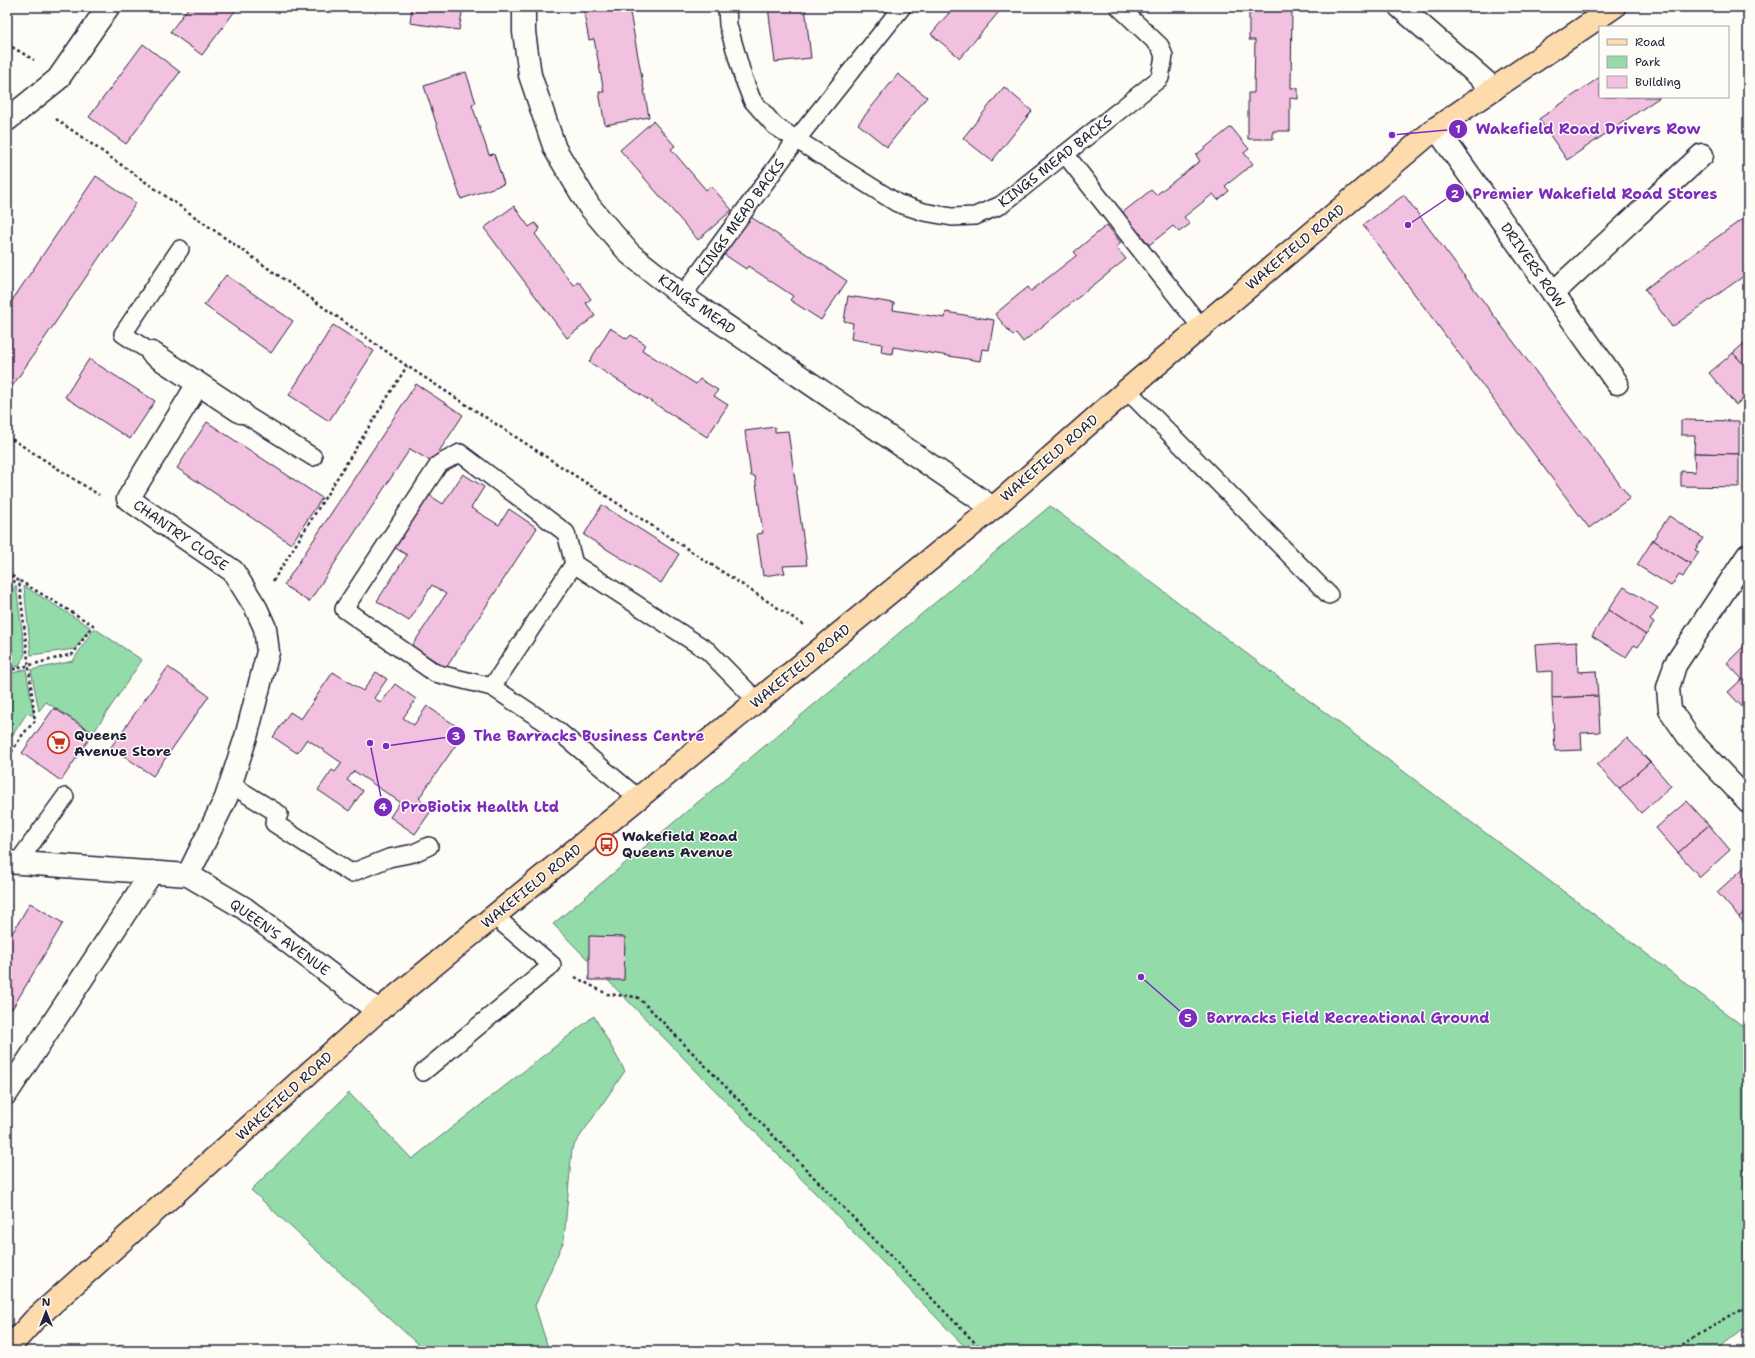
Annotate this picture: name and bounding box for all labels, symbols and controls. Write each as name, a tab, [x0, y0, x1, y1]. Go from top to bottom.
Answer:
legend	[1599, 26, 1729, 98]
text: Road	[1635, 34, 1666, 50]
text: Park	[1635, 54, 1661, 70]
text: Building	[1635, 74, 1681, 90]
street label: KINGS MEAD BACKS	[994, 111, 1116, 211]
callout: Wakefield Road Drivers Row	[1448, 115, 1708, 142]
text: Wakefield Road Drivers Row	[1476, 119, 1701, 139]
text: 1	[1455, 121, 1461, 137]
street label: KINGS MEAD BACKS	[692, 155, 788, 279]
callout: Premier Wakefield Road Stores	[1445, 180, 1726, 207]
text: Premier Wakefield Road Stores	[1473, 184, 1718, 204]
text: 2	[1451, 186, 1460, 202]
street label: WAKEFIELD ROAD	[1242, 200, 1348, 294]
street label: DRIVERS ROW	[1497, 219, 1569, 311]
street label: KINGS MEAD	[655, 270, 739, 338]
street label: WAKEFIELD ROAD	[996, 410, 1102, 506]
street label: CHANTRY CLOSE	[130, 495, 232, 575]
street label: WAKEFIELD ROAD	[746, 620, 854, 712]
callout: The Barracks Business Centre	[446, 722, 713, 749]
place label: Queens Avenue Store	[74, 726, 171, 760]
text: The Barracks Business Centre	[474, 726, 704, 746]
text: 3	[452, 728, 460, 744]
supermarket icon: Queens Avenue Store	[45, 730, 71, 756]
callout: ProBiotix Health Ltd	[373, 793, 568, 820]
text: ProBiotix Health Ltd	[401, 797, 559, 817]
text: 4	[379, 799, 388, 815]
place label: Wakefield Road Queens Avenue	[622, 827, 738, 861]
bus stop icon: Wakefield Road Queens Avenue	[593, 831, 619, 857]
street label: WAKEFIELD ROAD	[477, 840, 585, 932]
street label: QUEEN'S AVENUE	[226, 895, 334, 979]
callout: Barracks Field Recreational Ground	[1178, 1005, 1497, 1032]
text: Barracks Field Recreational Ground	[1206, 1008, 1490, 1028]
text: 5	[1184, 1010, 1192, 1026]
street label: WAKEFIELD ROAD	[232, 1048, 336, 1144]
north arrow	[26, 1292, 66, 1332]
text: N	[42, 1295, 51, 1310]

